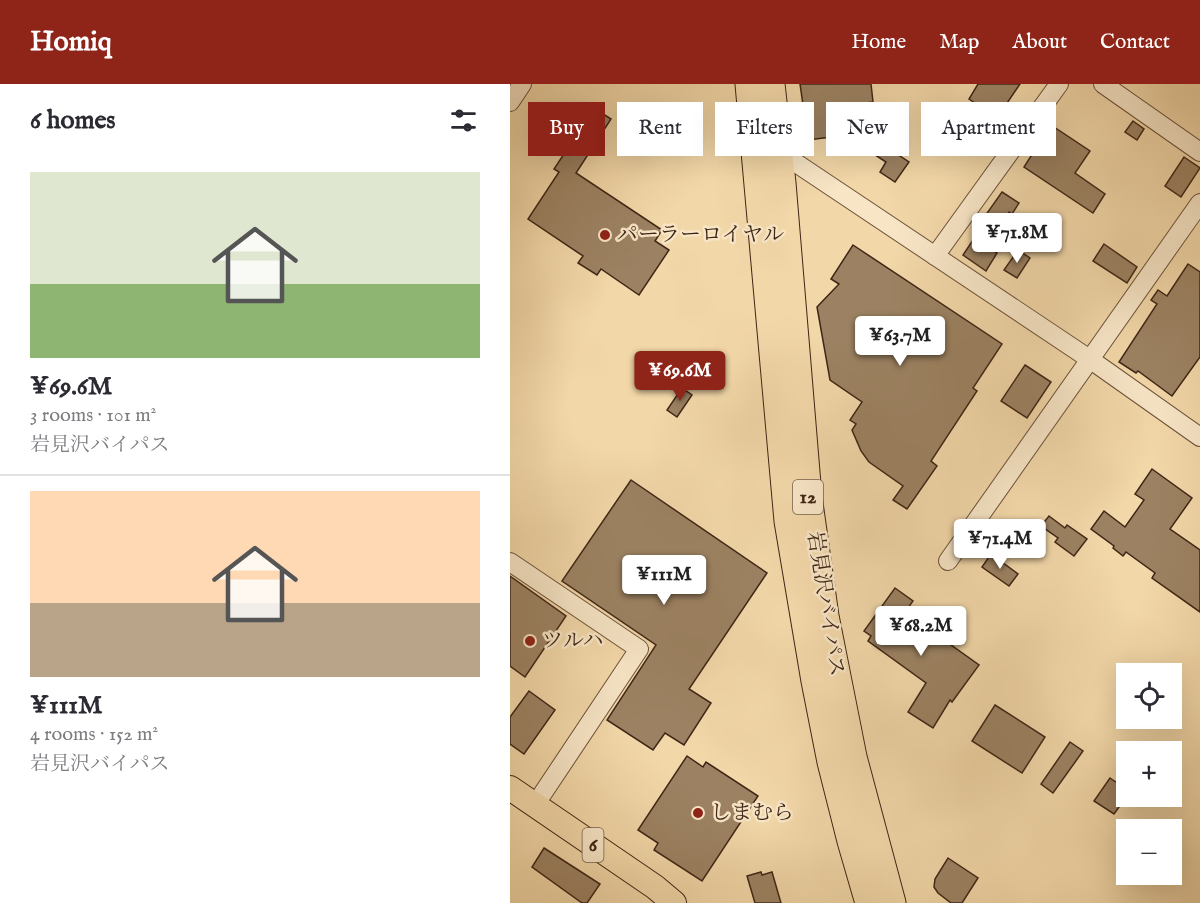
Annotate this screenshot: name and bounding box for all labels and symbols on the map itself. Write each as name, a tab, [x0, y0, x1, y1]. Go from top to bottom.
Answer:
pin: ¥71.8M	[968, 213, 1066, 264]
place label: パーラーロイヤル	[617, 222, 784, 249]
marker: パーラーロイヤル	[598, 228, 612, 242]
pin: ¥63.7M	[851, 316, 949, 367]
pin: ¥69.6M	[631, 351, 729, 402]
road number: 12	[793, 480, 823, 514]
pin: ¥71.4M	[951, 519, 1049, 570]
street label: 岩見沢バイパス	[800, 529, 850, 679]
pin: ¥111M	[622, 555, 706, 606]
pin: ¥68.2M	[872, 606, 970, 657]
place label: ツルハ	[542, 628, 604, 655]
marker: ツルハ	[523, 634, 537, 648]
place label: しまむら	[710, 800, 794, 827]
marker: しまむら	[691, 806, 705, 820]
road number: 6	[582, 828, 604, 862]

